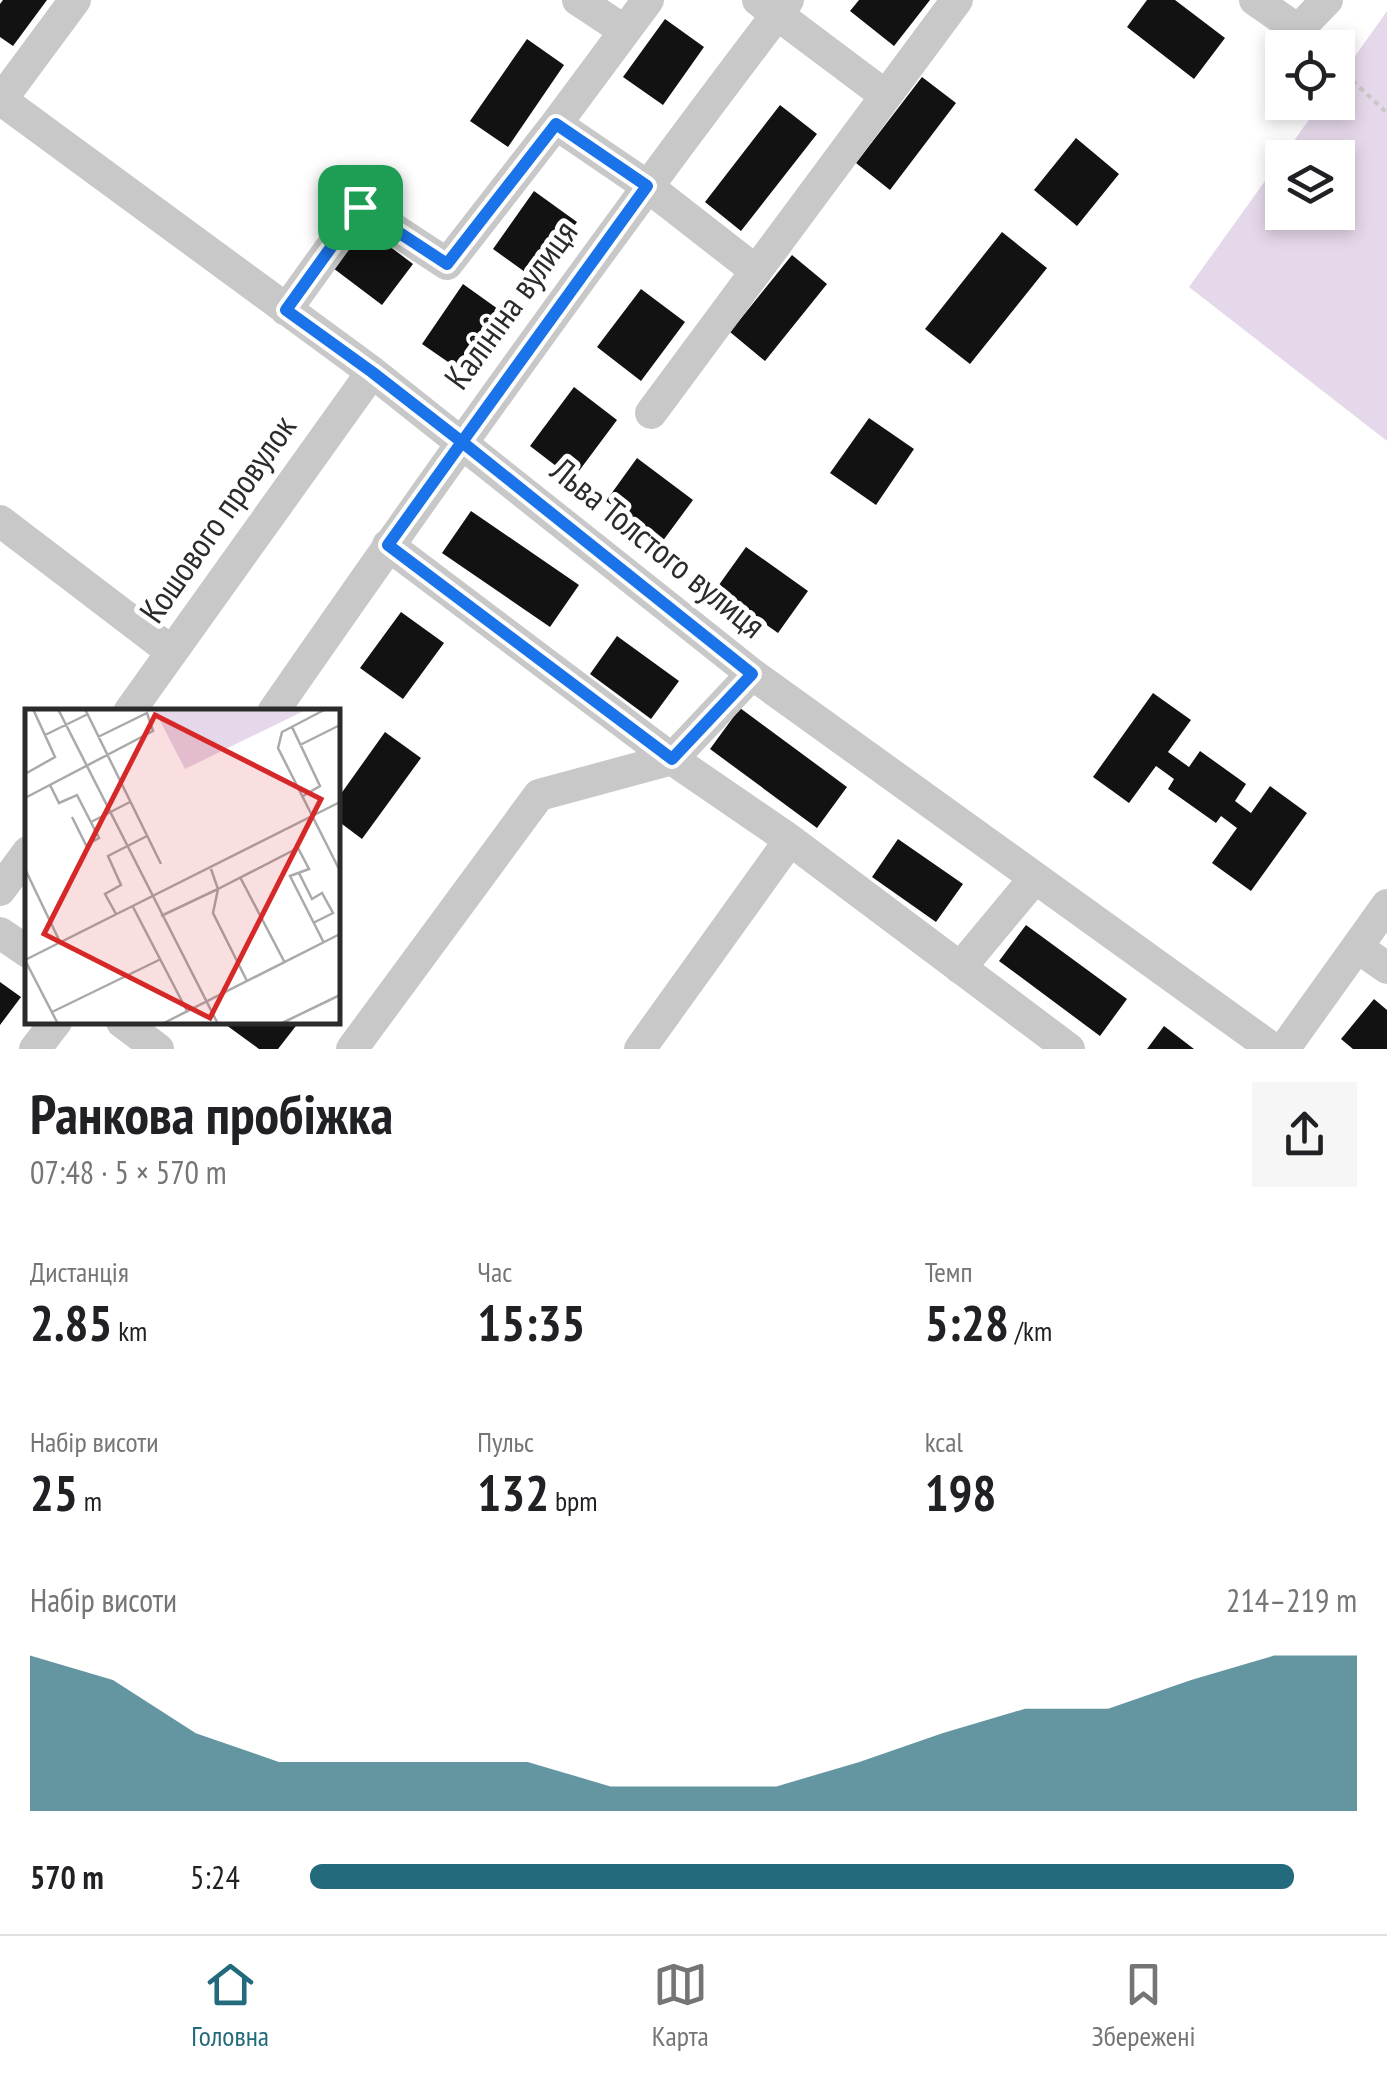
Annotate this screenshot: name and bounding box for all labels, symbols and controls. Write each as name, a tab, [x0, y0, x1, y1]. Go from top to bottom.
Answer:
map controls	[1265, 30, 1355, 230]
button: locate	[1265, 30, 1355, 120]
button: layers	[1265, 140, 1355, 230]
pin	[318, 165, 403, 250]
icon: arrive	[333, 180, 388, 235]
street label: Калініна вулиця	[433, 211, 587, 398]
street label: Кошового провулок	[129, 405, 306, 631]
street label: Льва Толстого вулиця	[541, 446, 775, 648]
inset map	[25, 709, 340, 1024]
text: Ранкова пробіжка	[30, 1078, 393, 1149]
button: share	[1252, 1082, 1357, 1187]
text: 07:48 · 5 × 570 m	[30, 1151, 227, 1193]
text: Дистанція	[30, 1253, 129, 1290]
text: Час	[477, 1253, 512, 1290]
text: Темп	[925, 1253, 973, 1290]
text: 2.85	[30, 1290, 112, 1355]
text: 15:35	[477, 1290, 585, 1355]
text: 5:28	[925, 1290, 1009, 1355]
text: km	[112, 1312, 147, 1349]
text: /km	[1009, 1312, 1052, 1349]
text: Набір висоти	[30, 1423, 159, 1460]
text: Пульс	[477, 1423, 534, 1460]
text: kcal	[925, 1423, 963, 1460]
text: 25	[30, 1460, 78, 1525]
text: 132	[477, 1460, 549, 1525]
text: 198	[925, 1460, 996, 1525]
text: m	[78, 1482, 102, 1519]
text: bpm	[549, 1482, 598, 1519]
text: Набір висоти	[30, 1579, 177, 1621]
text: 214–219 m	[1226, 1579, 1357, 1621]
text: 570 m	[30, 1856, 104, 1898]
text: 5:24	[190, 1856, 240, 1898]
tab: Головна	[191, 1957, 269, 2054]
tab: Карта	[652, 1957, 709, 2054]
tab: Збережені	[1092, 1957, 1196, 2054]

